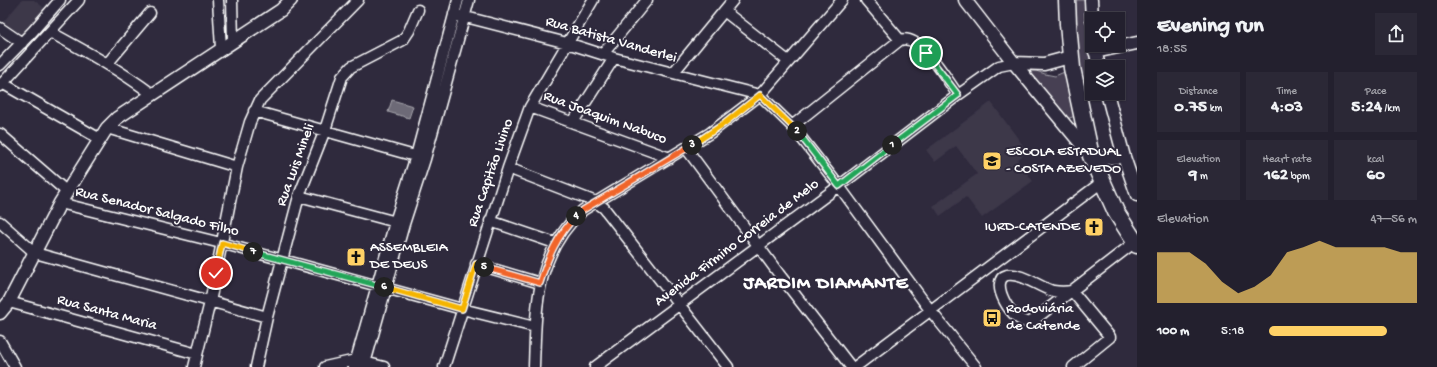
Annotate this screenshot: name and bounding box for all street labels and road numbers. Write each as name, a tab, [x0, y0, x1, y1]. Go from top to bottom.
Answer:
street label: Rua Batista Vanderlei	[543, 13, 679, 67]
street label: Rua Joaquim Nabuco	[541, 87, 669, 149]
street label: Rua Capitão Livino	[464, 116, 518, 229]
street label: Rua Luis Mineli	[273, 121, 319, 209]
street label: Avenida Firmino Correia de Melo	[651, 175, 823, 311]
street label: Rua Senador Salgado Filho	[73, 183, 241, 241]
street label: Rua Santa Maria	[55, 291, 160, 335]

